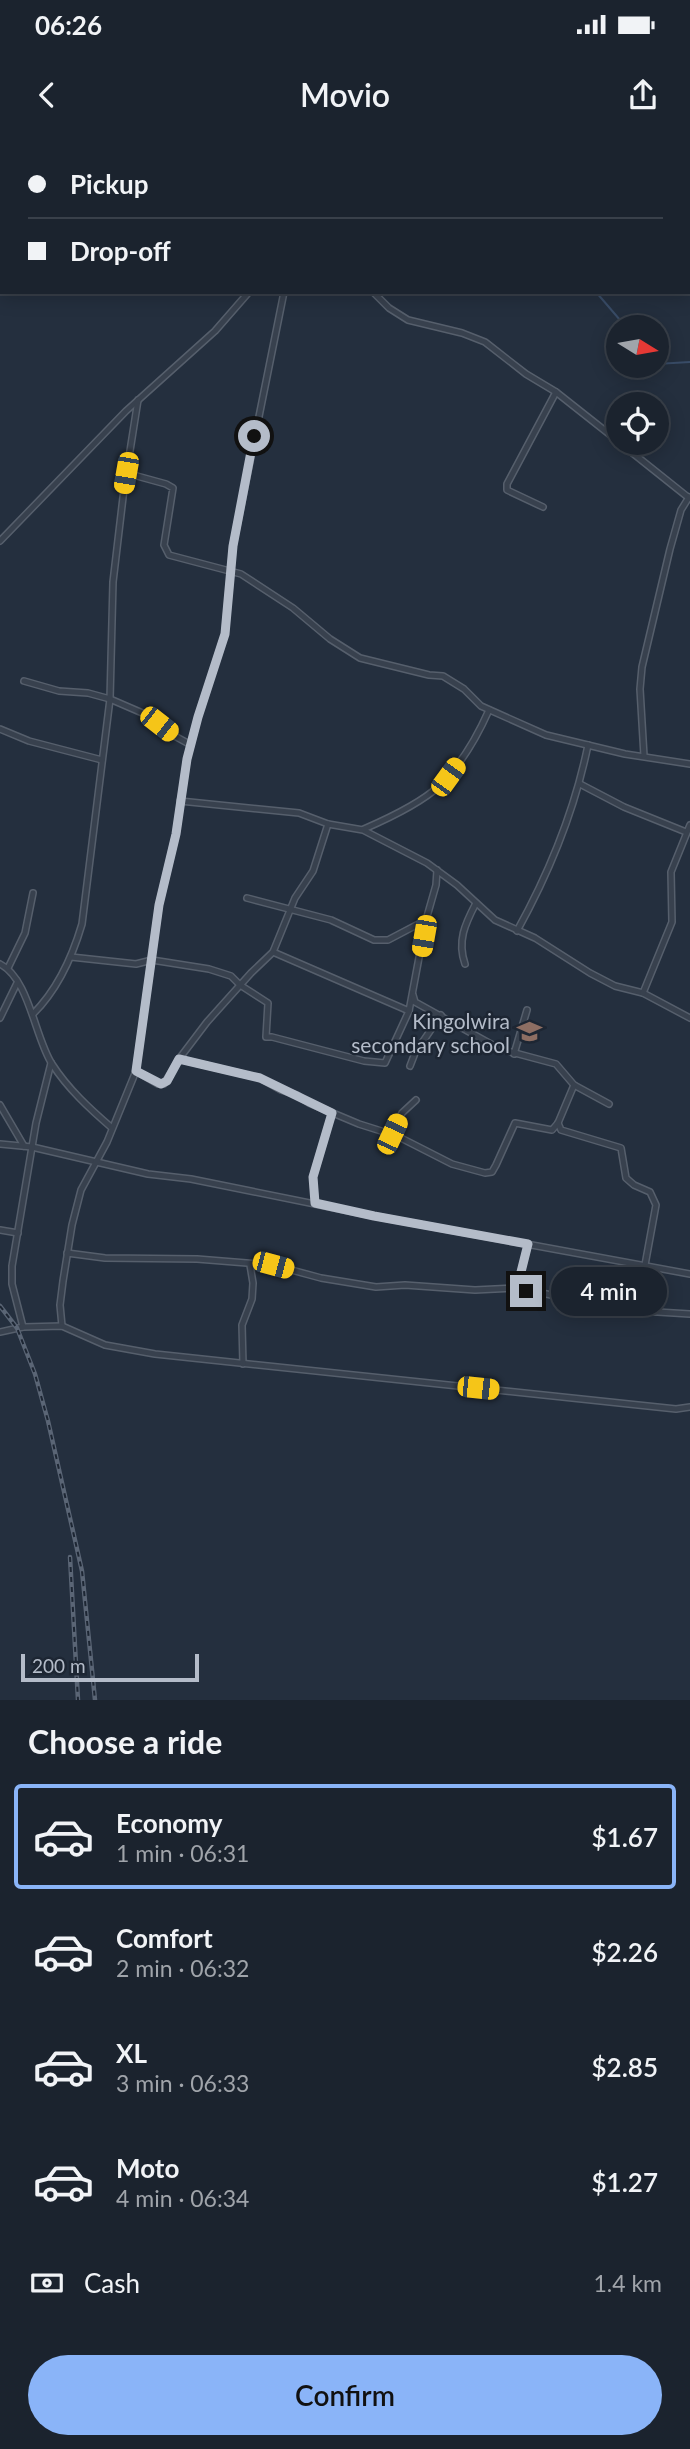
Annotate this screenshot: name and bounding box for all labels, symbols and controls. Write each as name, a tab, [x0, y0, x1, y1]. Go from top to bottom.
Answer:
text: 06:26	[35, 9, 102, 41]
text: Movio	[300, 75, 390, 114]
icon: back	[28, 76, 66, 114]
icon: share	[624, 76, 662, 114]
text: Pickup	[70, 168, 149, 200]
text: Drop-off	[70, 235, 171, 267]
north arrow	[606, 315, 668, 378]
map controls	[606, 315, 669, 455]
button: locate	[606, 392, 669, 455]
route start	[238, 420, 270, 452]
car	[113, 450, 140, 496]
car	[136, 703, 183, 745]
car	[428, 754, 469, 800]
car	[411, 913, 438, 959]
place label: Kingolwira secondary school	[351, 1008, 510, 1057]
school or university icon: Kingolwira secondary school	[516, 1018, 544, 1046]
car	[374, 1111, 411, 1157]
car	[250, 1249, 297, 1281]
callout: 4 min	[550, 1266, 666, 1316]
route end	[510, 1275, 542, 1307]
text: 4 min	[581, 1277, 637, 1305]
car	[457, 1375, 500, 1401]
scale bar	[21, 1651, 200, 1683]
text: 200 m	[32, 1654, 86, 1677]
text: Choose a ride	[28, 1722, 222, 1761]
icon: car	[32, 1805, 95, 1868]
text: Economy	[116, 1807, 222, 1839]
text: $1.67	[592, 1821, 658, 1853]
text: 1 min · 06:31	[116, 1839, 249, 1867]
icon: car	[32, 1920, 95, 1983]
text: Comfort	[116, 1922, 213, 1954]
text: $2.26	[592, 1936, 658, 1968]
text: 2 min · 06:32	[116, 1954, 249, 1982]
icon: car	[32, 2035, 95, 2098]
text: XL	[116, 2037, 147, 2069]
text: $2.85	[592, 2051, 658, 2083]
text: 3 min · 06:33	[116, 2069, 249, 2097]
icon: car	[32, 2150, 95, 2213]
text: Moto	[116, 2152, 179, 2184]
text: $1.27	[592, 2166, 658, 2198]
text: 4 min · 06:34	[116, 2184, 249, 2212]
icon: cash	[28, 2264, 66, 2302]
text: Cash	[84, 2267, 140, 2299]
text: 1.4 km	[593, 2269, 662, 2297]
button: Confirm	[28, 2355, 662, 2435]

